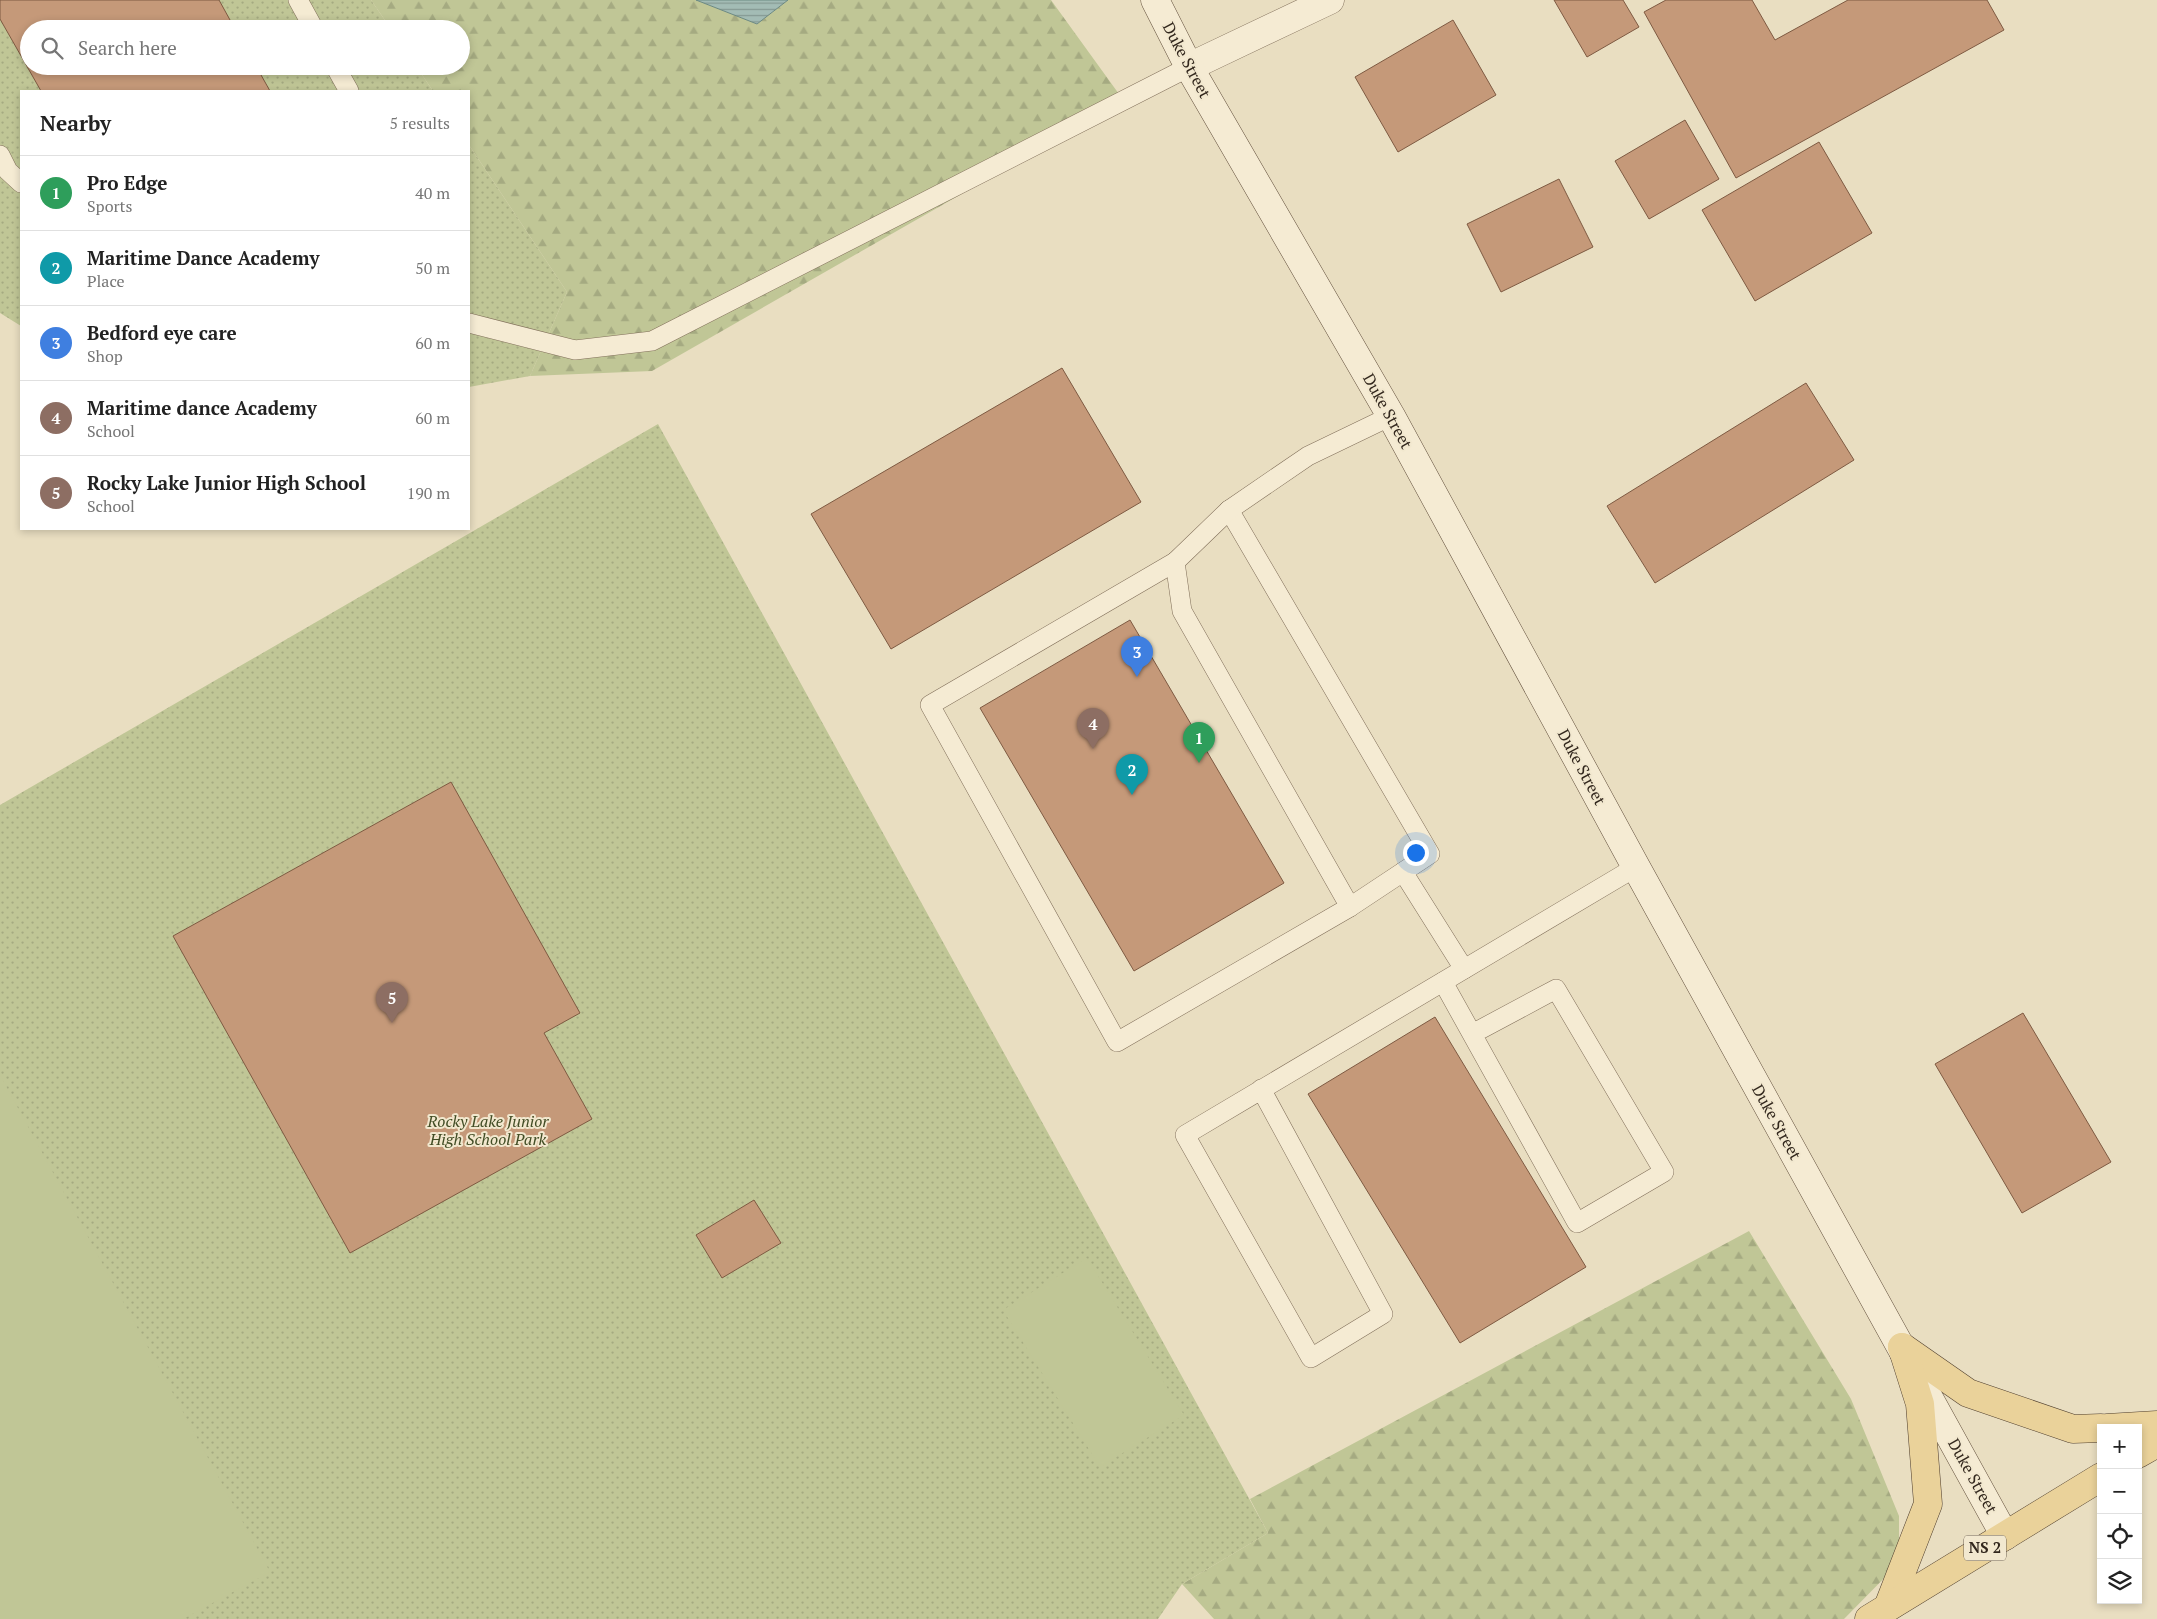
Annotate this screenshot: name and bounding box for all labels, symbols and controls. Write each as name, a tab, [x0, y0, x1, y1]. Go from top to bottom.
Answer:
street label: Duke Street	[1158, 18, 1216, 102]
search box	[20, 20, 470, 75]
icon: search	[38, 34, 66, 62]
text: Search here	[78, 35, 177, 60]
text: Nearby	[40, 109, 111, 137]
text: 5 results	[390, 112, 450, 134]
text: Pro Edge	[87, 170, 167, 195]
text: 1	[51, 182, 61, 204]
text: 40 m	[415, 182, 450, 204]
text: Sports	[87, 195, 133, 217]
text: Maritime Dance Academy	[87, 245, 320, 270]
text: 2	[51, 257, 61, 279]
text: 50 m	[415, 257, 450, 279]
text: Place	[87, 270, 125, 292]
text: Bedford eye care	[87, 320, 237, 345]
text: 3	[51, 332, 61, 354]
text: 60 m	[415, 332, 450, 354]
text: Shop	[87, 345, 123, 367]
street label: Duke Street	[1358, 369, 1418, 453]
text: Maritime dance Academy	[87, 395, 317, 420]
text: 4	[51, 407, 61, 429]
text: 60 m	[415, 407, 450, 429]
text: School	[87, 420, 135, 442]
text: Rocky Lake Junior High School	[87, 470, 366, 495]
text: 5	[51, 482, 61, 504]
text: 190 m	[407, 482, 450, 504]
text: School	[87, 495, 135, 517]
pin: 3	[1121, 636, 1153, 677]
pin: 4	[1077, 708, 1109, 749]
pin: 1	[1183, 722, 1215, 763]
street label: Duke Street	[1553, 725, 1611, 809]
pin: 2	[1116, 754, 1148, 795]
your location	[1403, 840, 1429, 866]
pin: 5	[376, 982, 408, 1023]
street label: Duke Street	[1747, 1080, 1807, 1164]
park label: Rocky Lake Junior High School Park	[426, 1110, 549, 1150]
map controls	[2097, 1424, 2142, 1604]
button: +	[2097, 1424, 2142, 1469]
street label: Duke Street	[1943, 1434, 2003, 1518]
button: −	[2097, 1469, 2142, 1514]
button: locate	[2097, 1514, 2142, 1559]
road number: NS 2	[1964, 1536, 2006, 1560]
button: layers	[2097, 1559, 2142, 1604]

